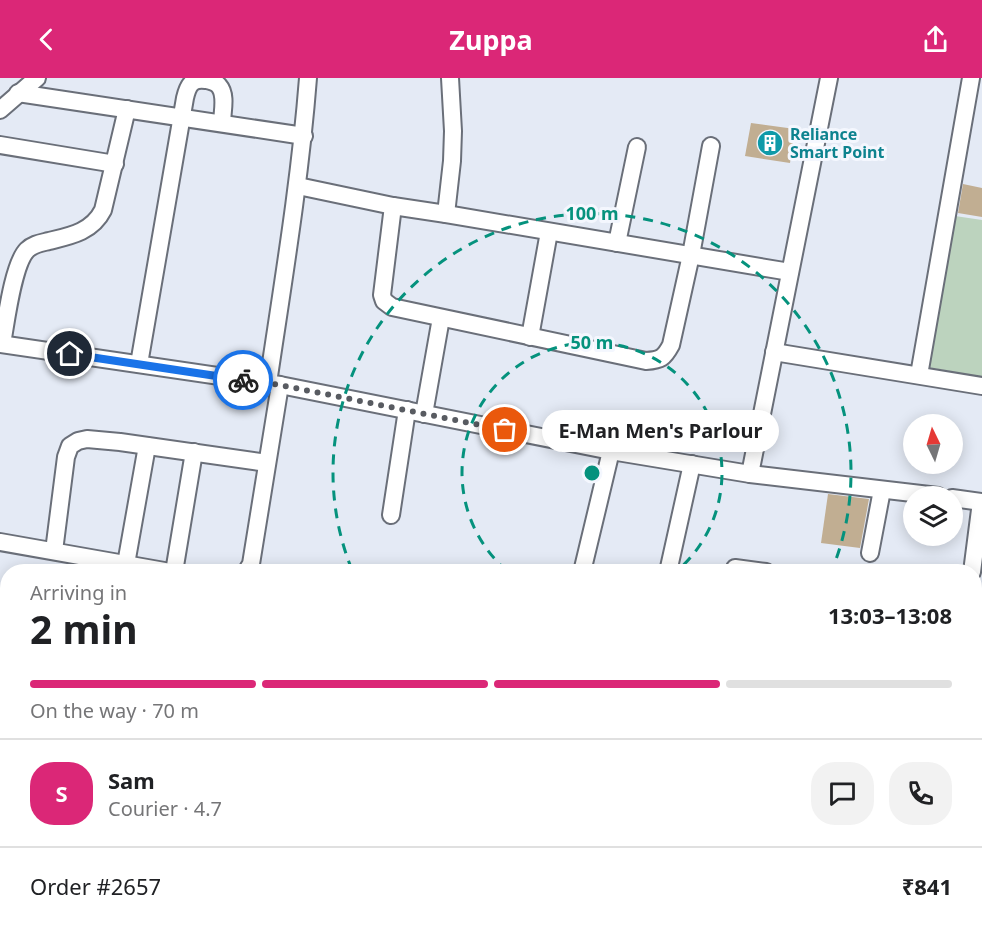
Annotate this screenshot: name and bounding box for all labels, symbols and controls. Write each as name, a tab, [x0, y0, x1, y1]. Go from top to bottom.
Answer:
text: Zuppa	[449, 21, 533, 58]
icon: back	[30, 23, 63, 56]
icon: share	[919, 23, 952, 56]
place label: Reliance Smart Point	[790, 123, 884, 163]
building icon: Reliance Smart Point	[755, 128, 785, 158]
text: 100 m	[565, 201, 619, 225]
pin	[44, 328, 95, 379]
text: 50 m	[571, 330, 613, 354]
icon: home	[53, 337, 86, 370]
courier	[213, 350, 273, 410]
icon: bike	[227, 364, 260, 397]
pin	[479, 404, 530, 455]
callout: E-Man Men's Parlour	[541, 409, 778, 451]
icon: bag	[488, 413, 521, 446]
north arrow	[903, 414, 963, 474]
map controls	[903, 414, 963, 546]
text: E-Man Men's Parlour	[559, 417, 762, 444]
centre of rings	[582, 463, 602, 483]
button: layers	[903, 486, 963, 546]
text: Arriving in	[30, 579, 127, 606]
text: 13:03–13:08	[828, 600, 952, 630]
text: 2 min	[30, 602, 137, 655]
text: On the way · 70 m	[30, 697, 199, 724]
button: chat	[811, 762, 874, 825]
button: phone	[889, 762, 952, 825]
text: Sam	[108, 765, 155, 795]
text: S	[55, 778, 68, 808]
text: Courier · 4.7	[108, 795, 222, 822]
text: Order #2657	[30, 871, 161, 901]
text: ₹841	[902, 871, 952, 901]

